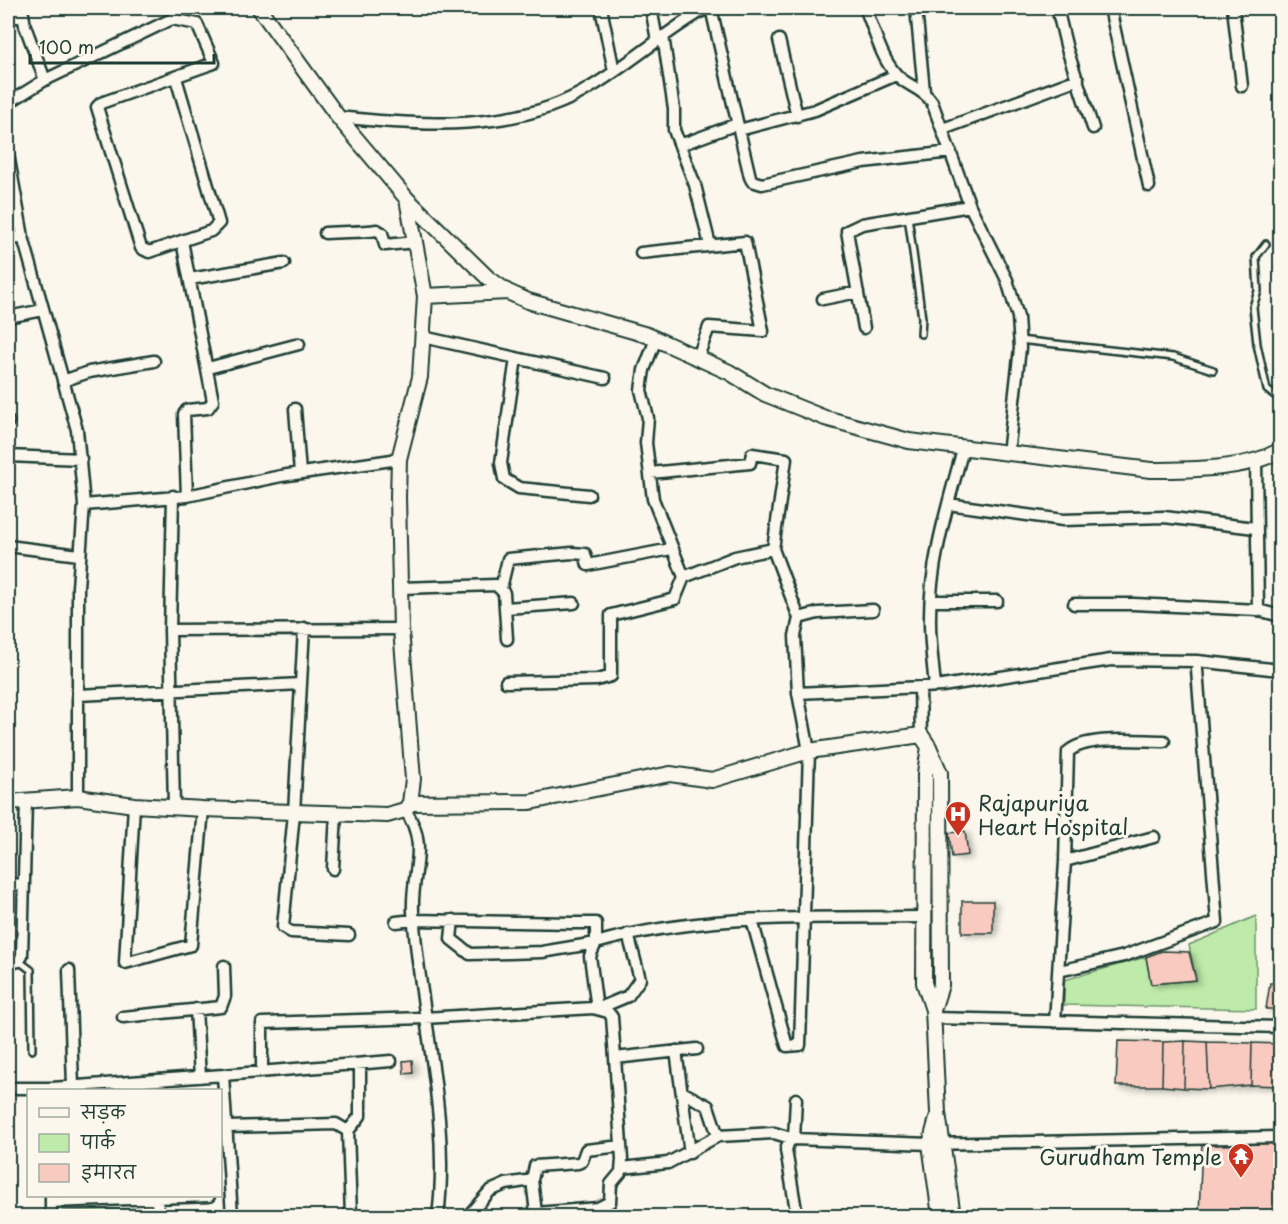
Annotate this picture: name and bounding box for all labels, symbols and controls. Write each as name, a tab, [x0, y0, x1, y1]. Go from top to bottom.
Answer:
scale bar	[30, 27, 214, 65]
text: 100 m	[39, 33, 94, 60]
place label: Rajapuriya Heart Hospital	[978, 786, 1128, 842]
hospital icon: Rajapuriya Heart Hospital	[943, 799, 973, 837]
legend	[27, 1089, 222, 1197]
text: सड़क	[80, 1098, 126, 1125]
text: पार्क	[80, 1128, 116, 1155]
place label: Gurudham Temple	[1039, 1140, 1222, 1172]
temple icon: Gurudham Temple	[1226, 1141, 1256, 1179]
text: इमारत	[81, 1158, 137, 1185]

